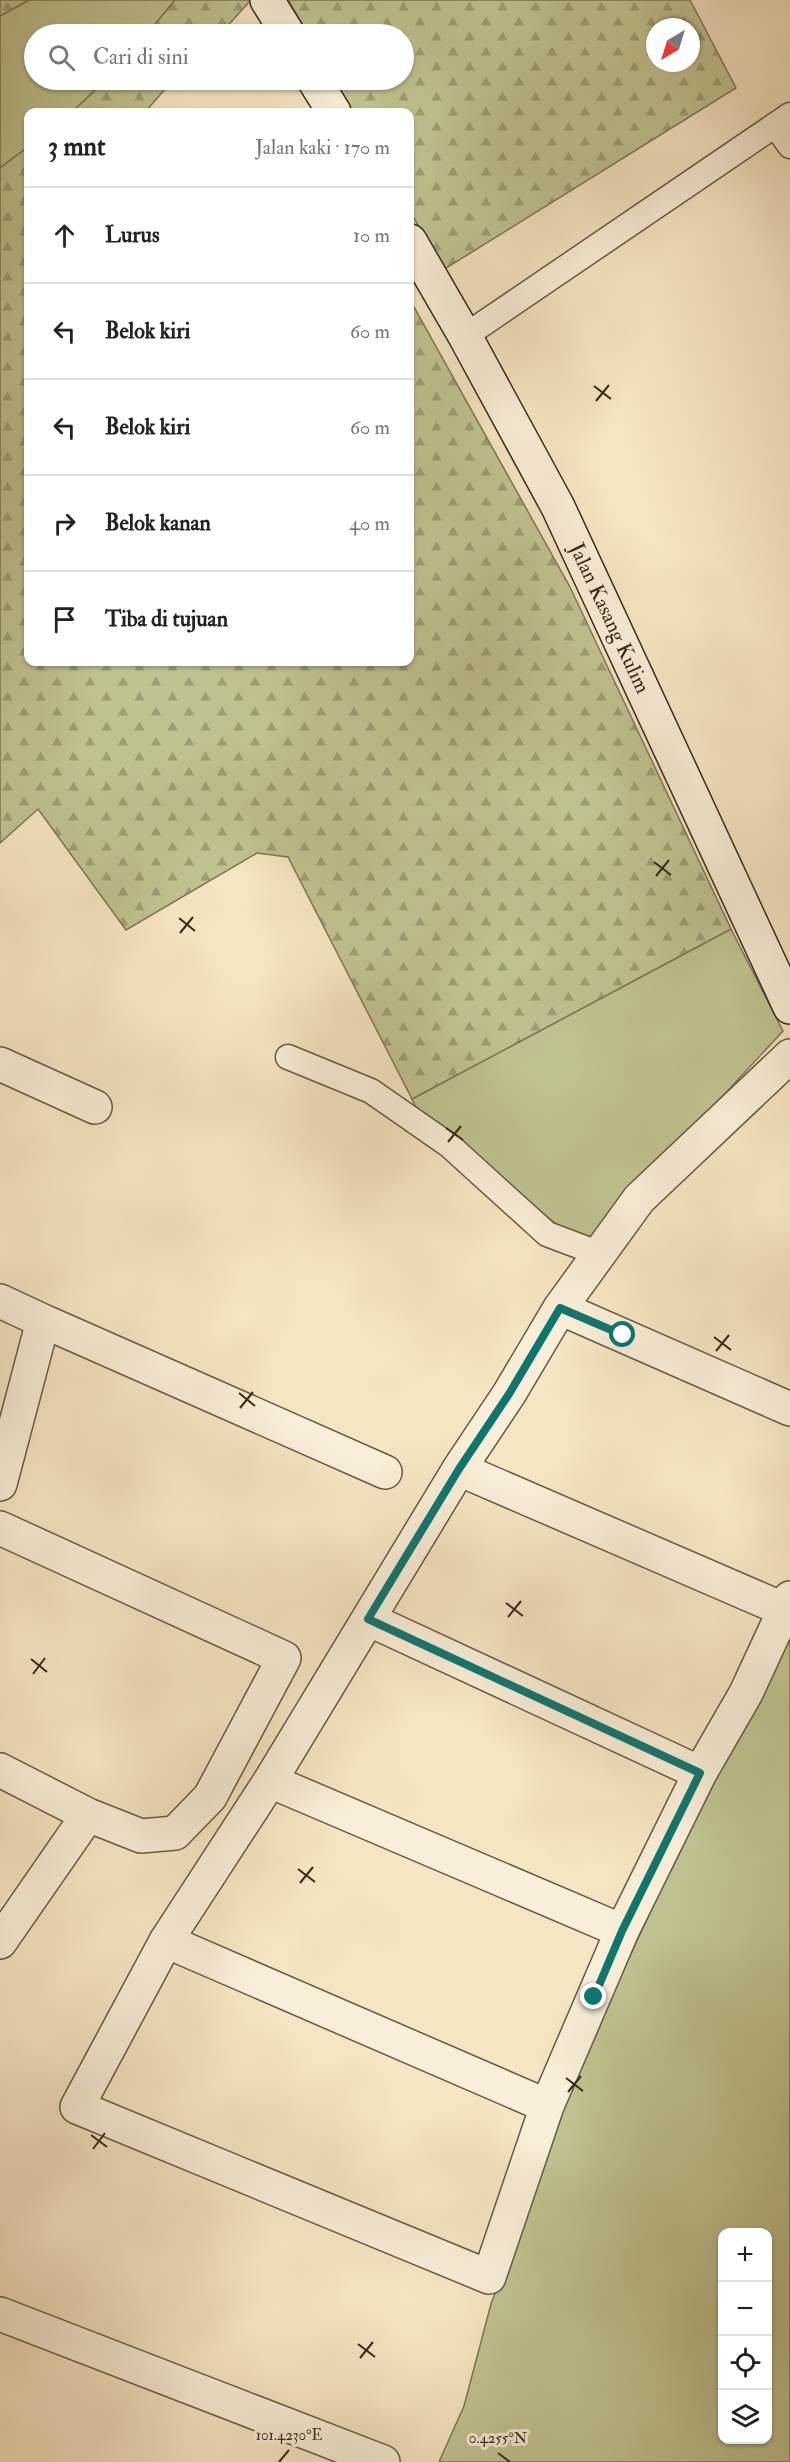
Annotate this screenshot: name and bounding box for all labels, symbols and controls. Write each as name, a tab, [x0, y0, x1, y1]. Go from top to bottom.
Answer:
north arrow	[646, 18, 700, 72]
search box	[24, 24, 414, 90]
icon: search	[45, 41, 78, 74]
text: Cari di sini	[93, 43, 189, 71]
text: 3 mnt	[48, 131, 105, 163]
text: Jalan kaki · 170 m	[255, 135, 390, 160]
icon: ahead	[48, 219, 81, 252]
text: Lurus	[105, 221, 159, 249]
text: 10 m	[353, 223, 390, 248]
icon: left	[48, 315, 81, 348]
text: Belok kiri	[105, 317, 190, 345]
text: 60 m	[350, 319, 390, 344]
icon: left	[48, 411, 81, 444]
text: Belok kiri	[105, 413, 190, 441]
text: 60 m	[350, 415, 390, 440]
icon: right	[48, 507, 81, 540]
text: Belok kanan	[105, 509, 211, 537]
text: 40 m	[349, 511, 390, 536]
street label: Jalan Kasang Kulim	[562, 538, 656, 698]
icon: arrive	[48, 603, 81, 636]
text: Tiba di tujuan	[105, 605, 228, 633]
route start	[609, 1321, 635, 1347]
route end	[580, 1983, 606, 2009]
map controls	[718, 2228, 772, 2444]
button: +	[718, 2228, 772, 2282]
button: −	[718, 2282, 772, 2336]
button: locate	[718, 2336, 772, 2390]
button: layers	[718, 2390, 772, 2444]
text: 101.4230°E	[256, 2426, 322, 2445]
text: 0.4255°N	[469, 2429, 528, 2448]

